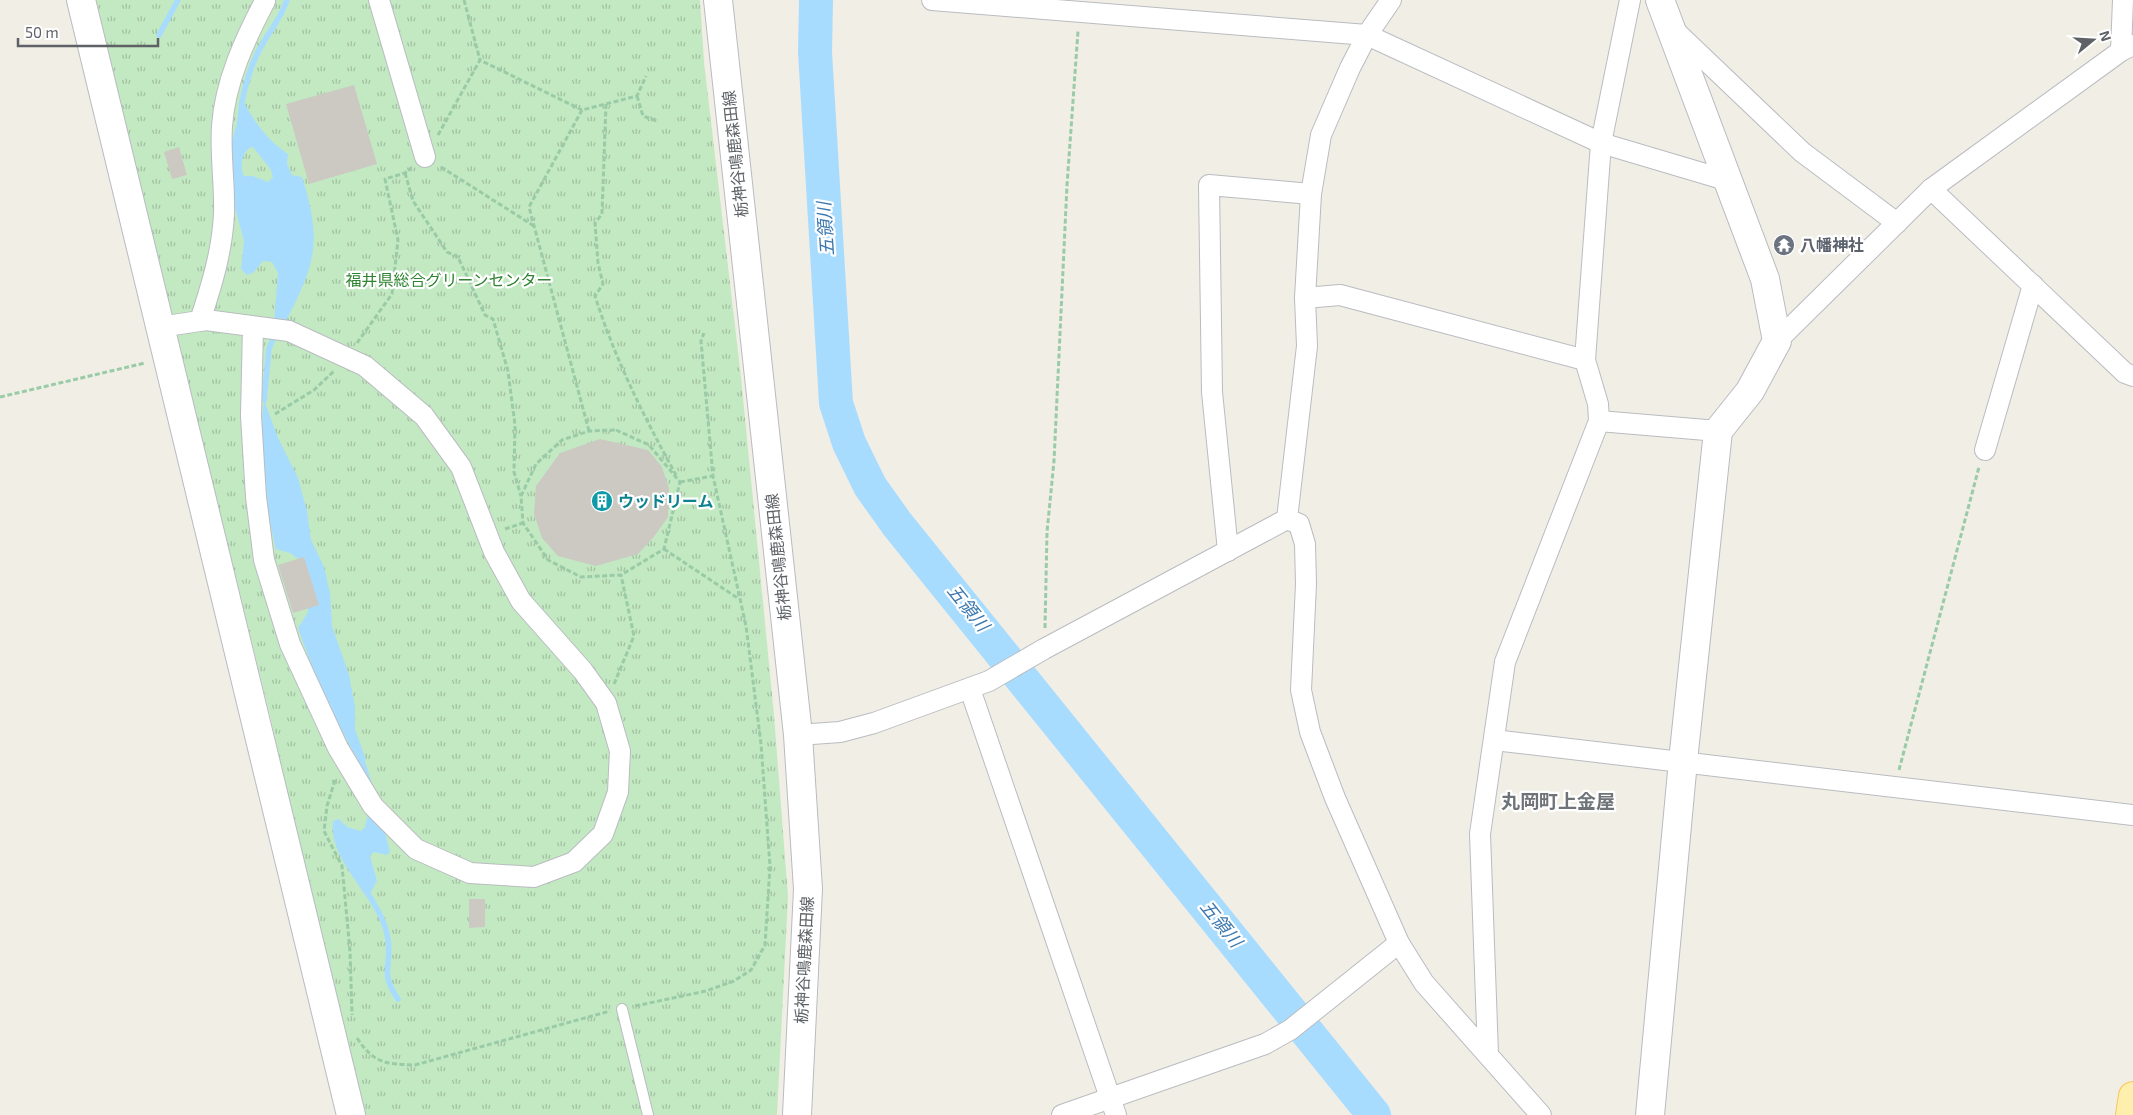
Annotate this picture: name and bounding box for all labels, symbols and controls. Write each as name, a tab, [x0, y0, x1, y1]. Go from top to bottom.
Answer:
scale bar	[18, 15, 158, 47]
north arrow	[2068, 15, 2118, 65]
text: 50 m	[25, 23, 59, 41]
text: N	[2096, 28, 2115, 43]
street label: 栃神谷鳴鹿森田線	[718, 89, 751, 219]
water label: 五領川	[812, 199, 838, 257]
temple icon: 八幡神社	[1772, 233, 1796, 257]
place label: 八幡神社	[1800, 235, 1864, 254]
park label: 福井県総合グリーンセンター	[345, 270, 553, 289]
building icon: ウッドリーム	[590, 489, 614, 513]
place label: ウッドリーム	[618, 491, 714, 510]
street label: 栃神谷鳴鹿森田線	[761, 492, 794, 622]
water label: 五領川	[943, 579, 996, 637]
district label: 丸岡町上金屋	[1501, 789, 1615, 812]
water label: 五領川	[1196, 895, 1249, 953]
street label: 栃神谷鳴鹿森田線	[791, 896, 816, 1024]

